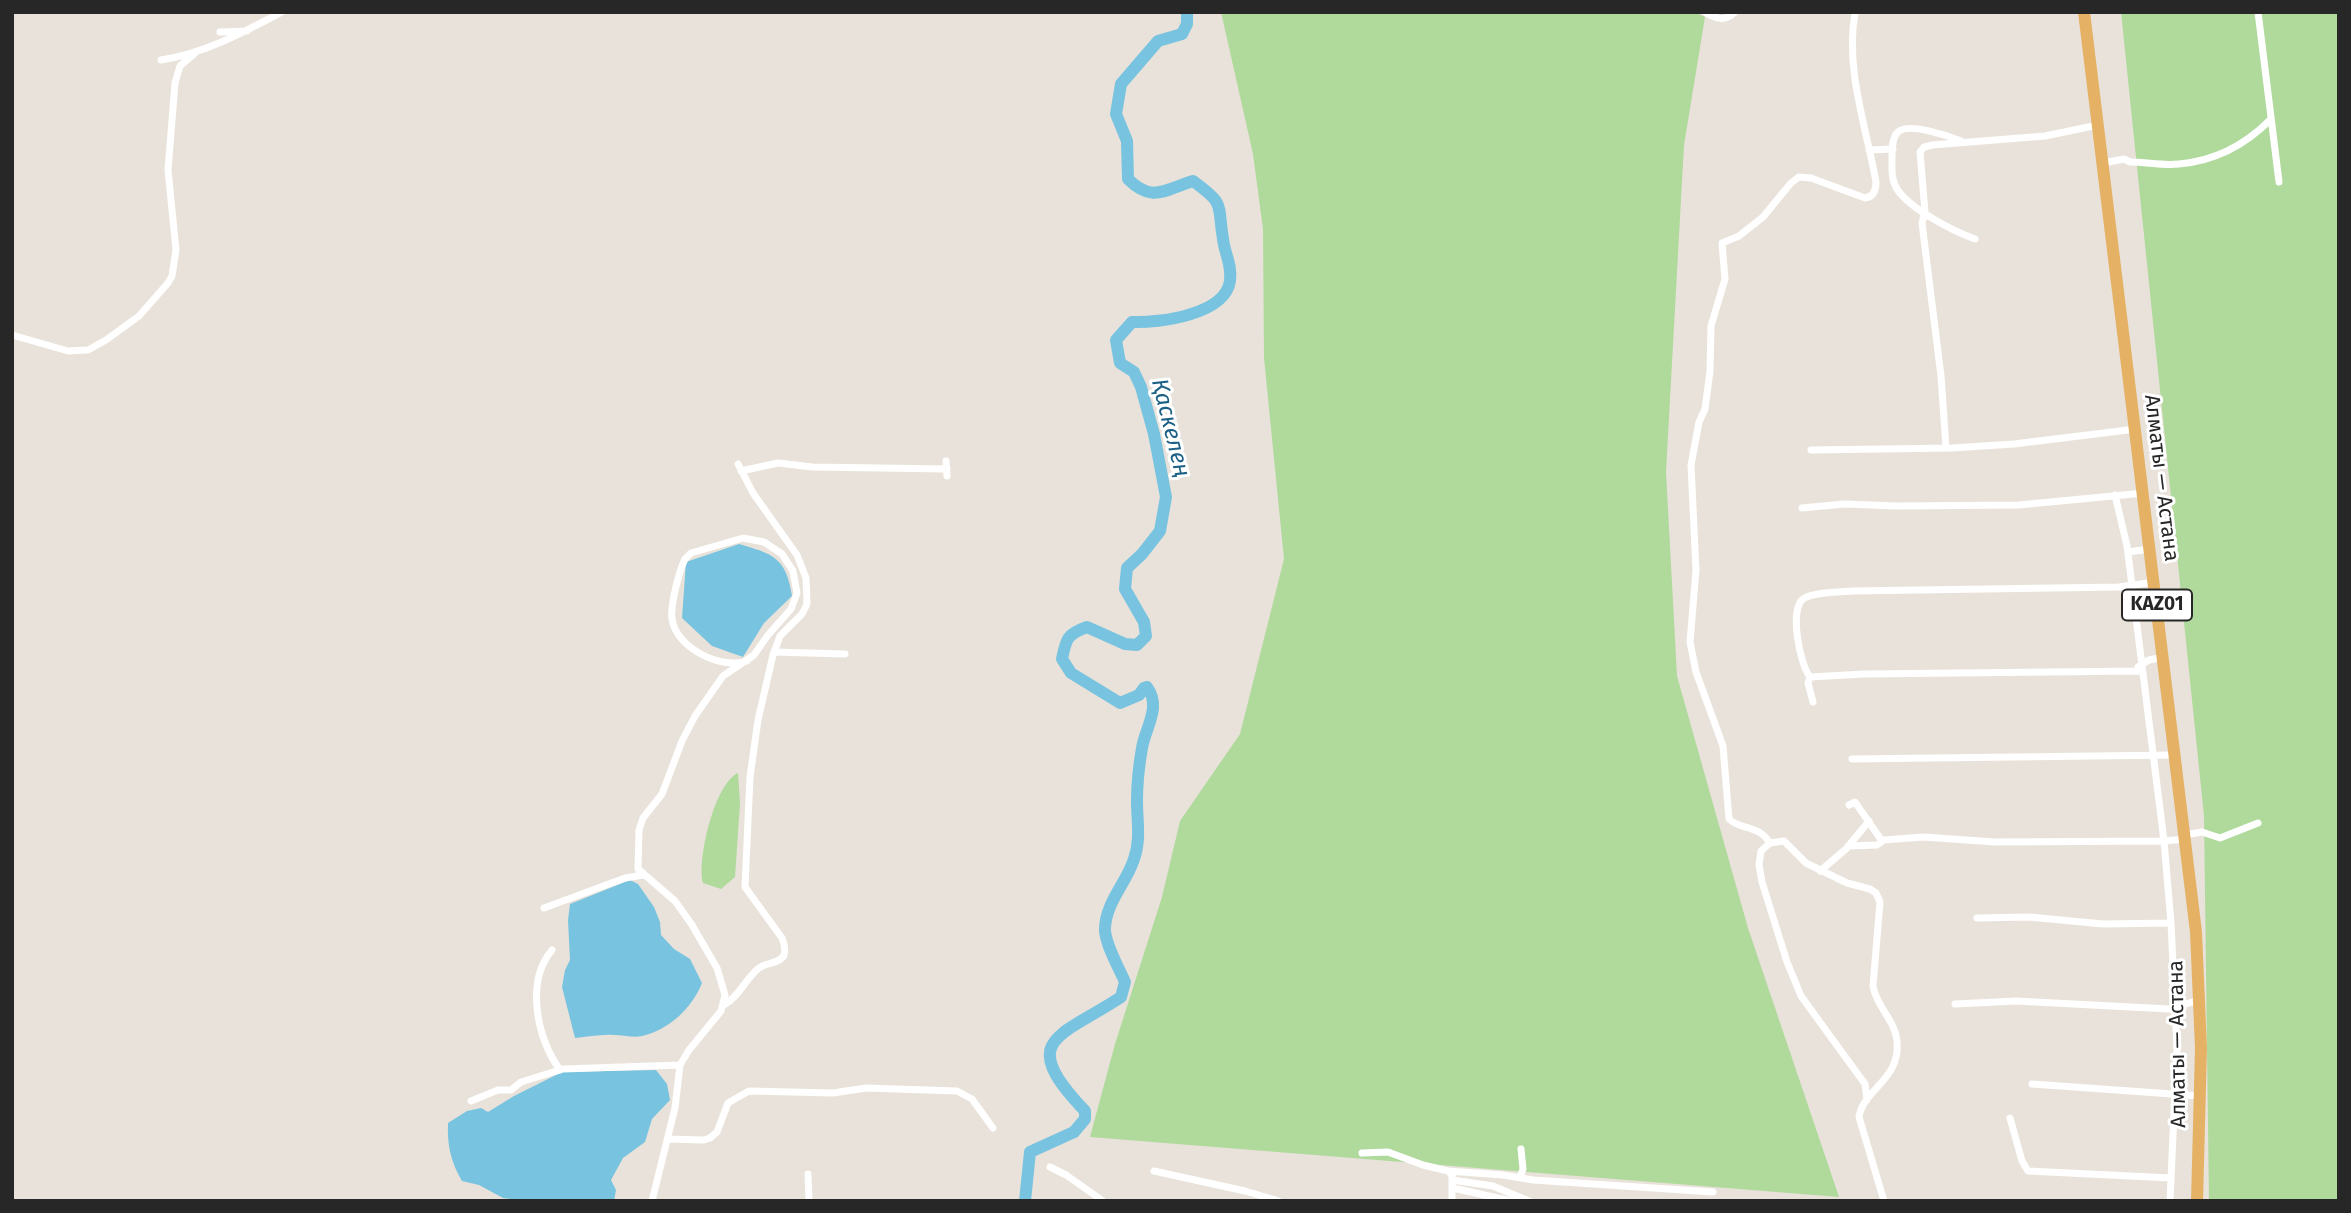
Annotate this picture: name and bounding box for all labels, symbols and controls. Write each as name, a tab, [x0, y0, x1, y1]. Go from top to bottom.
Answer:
water label: Қаскелең	[1144, 376, 1196, 480]
street label: Алматы — Астана	[2138, 393, 2184, 563]
road number: KАZ01	[2122, 590, 2192, 620]
street label: Алматы — Астана	[2164, 960, 2192, 1128]

